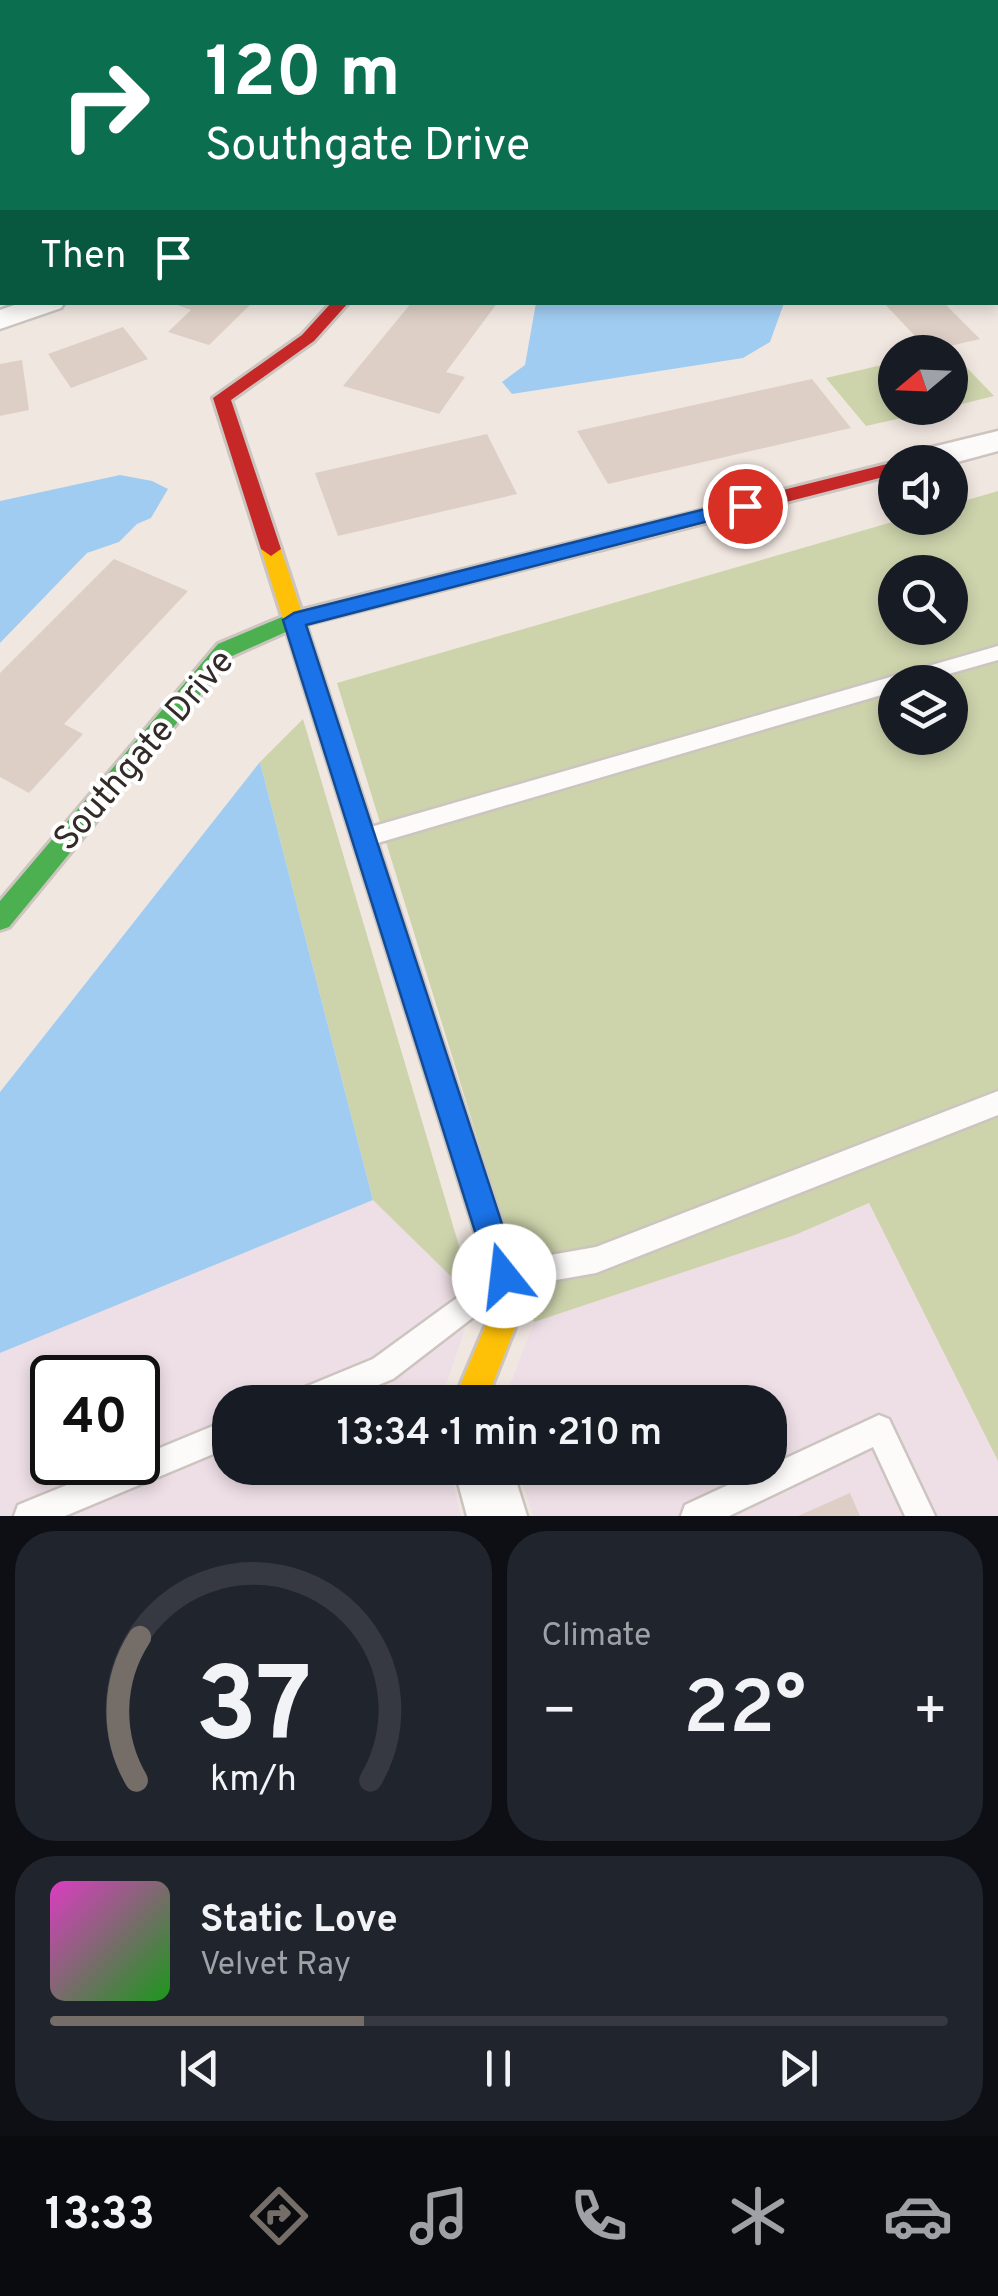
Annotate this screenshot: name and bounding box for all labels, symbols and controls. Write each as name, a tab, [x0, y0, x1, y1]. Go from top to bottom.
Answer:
text: 120 m	[205, 32, 401, 121]
icon: right	[40, 40, 170, 170]
text: Southgate Drive	[205, 119, 530, 176]
icon: arrive	[146, 230, 201, 285]
text: Then	[40, 233, 126, 282]
north arrow	[878, 335, 968, 425]
map controls	[878, 335, 968, 755]
button: sound	[878, 445, 968, 535]
pin	[703, 464, 788, 549]
icon: arrive	[718, 479, 773, 534]
button: search	[878, 555, 968, 645]
street label: Southgate Drive	[45, 641, 245, 861]
button: layers	[878, 665, 968, 755]
position arrow	[452, 1224, 556, 1328]
speed limit sign: 40	[30, 1355, 160, 1485]
text: 13:34 · 1 min · 210 m	[337, 1410, 662, 1459]
text: Climate	[542, 1617, 651, 1657]
text: 37	[195, 1646, 311, 1778]
text: 22°	[683, 1665, 806, 1760]
text: −	[542, 1679, 577, 1749]
text: +	[913, 1679, 948, 1749]
text: km/h	[210, 1758, 297, 1804]
text: Static Love	[200, 1897, 398, 1946]
text: Velvet Ray	[200, 1946, 351, 1986]
icon: previous	[172, 2041, 227, 2096]
icon: pause	[471, 2041, 526, 2096]
icon: next	[771, 2041, 826, 2096]
icon: directions	[244, 2181, 314, 2251]
icon: music	[404, 2181, 474, 2251]
icon: phone	[564, 2181, 634, 2251]
icon: climate	[723, 2181, 793, 2251]
icon: car	[883, 2181, 953, 2251]
text: 13:33	[45, 2188, 155, 2245]

